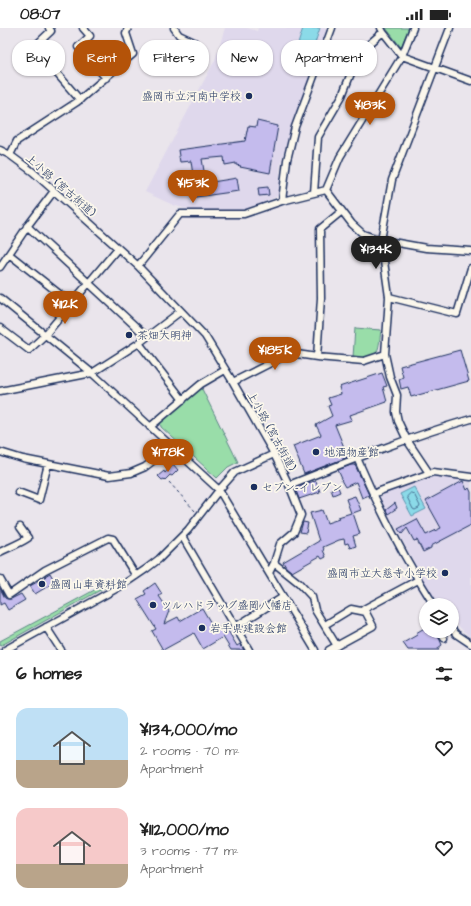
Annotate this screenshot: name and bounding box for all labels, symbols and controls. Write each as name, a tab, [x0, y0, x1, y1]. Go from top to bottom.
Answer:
text: 08:07	[20, 4, 60, 25]
chip: Buy	[12, 40, 65, 76]
chip: Rent	[73, 40, 131, 76]
chip: Filters	[139, 40, 209, 76]
chip: New	[217, 40, 273, 76]
chip: Apartment	[281, 40, 377, 76]
place label: 盛岡市立河南中学校	[142, 89, 241, 104]
marker: 盛岡市立河南中学校	[244, 91, 254, 101]
pin: ¥183K	[342, 92, 398, 126]
text: ¥183K	[354, 96, 386, 114]
street label: 上小路 (宮古街道)	[22, 151, 99, 220]
pin: ¥153K	[165, 170, 221, 204]
text: ¥153K	[177, 174, 209, 192]
pin: ¥134K	[348, 236, 404, 270]
text: ¥134K	[360, 240, 392, 258]
pin: ¥112K	[37, 291, 93, 325]
text: ¥112K	[52, 295, 78, 313]
place label: 茶畑大明神	[137, 328, 192, 343]
marker: 茶畑大明神	[124, 330, 134, 340]
pin: ¥185K	[247, 337, 303, 371]
text: ¥185K	[258, 341, 292, 359]
street label: 上小路 (宮古街道)	[244, 389, 300, 474]
pin: ¥178K	[140, 439, 196, 473]
text: ¥178K	[152, 443, 184, 461]
place label: 地酒物産館	[324, 445, 379, 460]
marker: 地酒物産館	[311, 447, 321, 457]
place label: セブン-イレブン	[262, 480, 342, 495]
marker: セブン-イレブン	[249, 482, 259, 492]
place label: 盛岡市立大慈寺小学校	[327, 566, 437, 581]
marker: 盛岡市立大慈寺小学校	[440, 568, 450, 578]
place label: 盛岡山車資料館	[50, 577, 127, 592]
marker: 盛岡山車資料館	[37, 579, 47, 589]
place label: ツルハドラッグ盛岡八幡店	[161, 598, 293, 613]
map controls	[419, 598, 459, 638]
button: layers	[419, 598, 459, 638]
marker: ツルハドラッグ盛岡八幡店	[148, 600, 158, 610]
place label: 岩手県建設会館	[210, 621, 287, 636]
marker: 岩手県建設会館	[197, 623, 207, 633]
text: 6 homes	[16, 662, 82, 686]
icon: filters	[433, 663, 455, 685]
text: ¥134,000/mo	[140, 718, 237, 742]
icon: home	[48, 724, 96, 772]
icon: heart	[433, 737, 455, 759]
text: 2 rooms · 70 m²	[140, 742, 240, 760]
text: Apartment	[140, 760, 204, 778]
text: ¥112,000/mo	[140, 818, 229, 842]
icon: home	[48, 824, 96, 872]
icon: heart	[433, 837, 455, 859]
text: 3 rooms · 77 m²	[140, 842, 239, 860]
text: Apartment	[140, 860, 204, 878]

